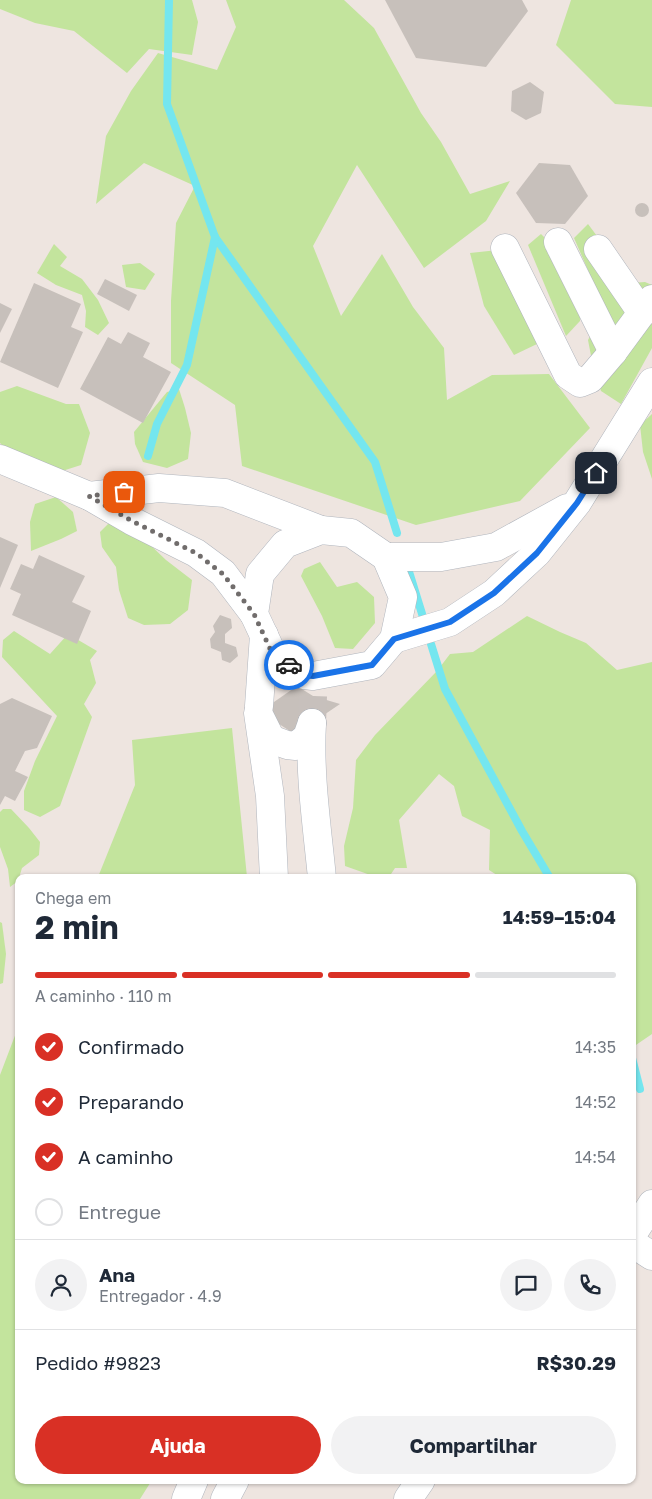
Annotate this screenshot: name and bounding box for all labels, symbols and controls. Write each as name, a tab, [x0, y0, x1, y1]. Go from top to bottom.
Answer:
pin	[575, 452, 617, 494]
icon: home	[582, 459, 610, 487]
pin	[103, 471, 145, 513]
icon: bag	[110, 478, 138, 506]
courier	[264, 640, 314, 690]
icon: car	[275, 651, 303, 679]
text: Chega em	[35, 888, 111, 908]
text: 14:59–15:04	[503, 905, 616, 928]
text: 2 min	[35, 908, 119, 946]
text: A caminho · 110 m	[35, 986, 172, 1006]
icon: check	[35, 1033, 63, 1061]
text: Confirmado	[78, 1035, 184, 1058]
text: 14:35	[575, 1037, 616, 1057]
icon: check	[35, 1088, 63, 1116]
text: Preparando	[78, 1090, 184, 1113]
text: 14:52	[575, 1092, 616, 1112]
icon: check	[35, 1143, 63, 1171]
text: A caminho	[78, 1145, 173, 1168]
text: 14:54	[575, 1147, 616, 1167]
text: Entregue	[78, 1200, 161, 1223]
button: person	[35, 1259, 87, 1311]
button: chat	[500, 1259, 552, 1311]
button: phone	[564, 1259, 616, 1311]
text: Ana	[99, 1263, 135, 1286]
text: Entregador · 4.9	[99, 1286, 222, 1306]
text: Pedido #9823	[35, 1351, 161, 1374]
text: R$30.29	[536, 1351, 616, 1374]
button: Ajuda	[35, 1416, 321, 1474]
button: Compartilhar	[331, 1416, 616, 1474]

